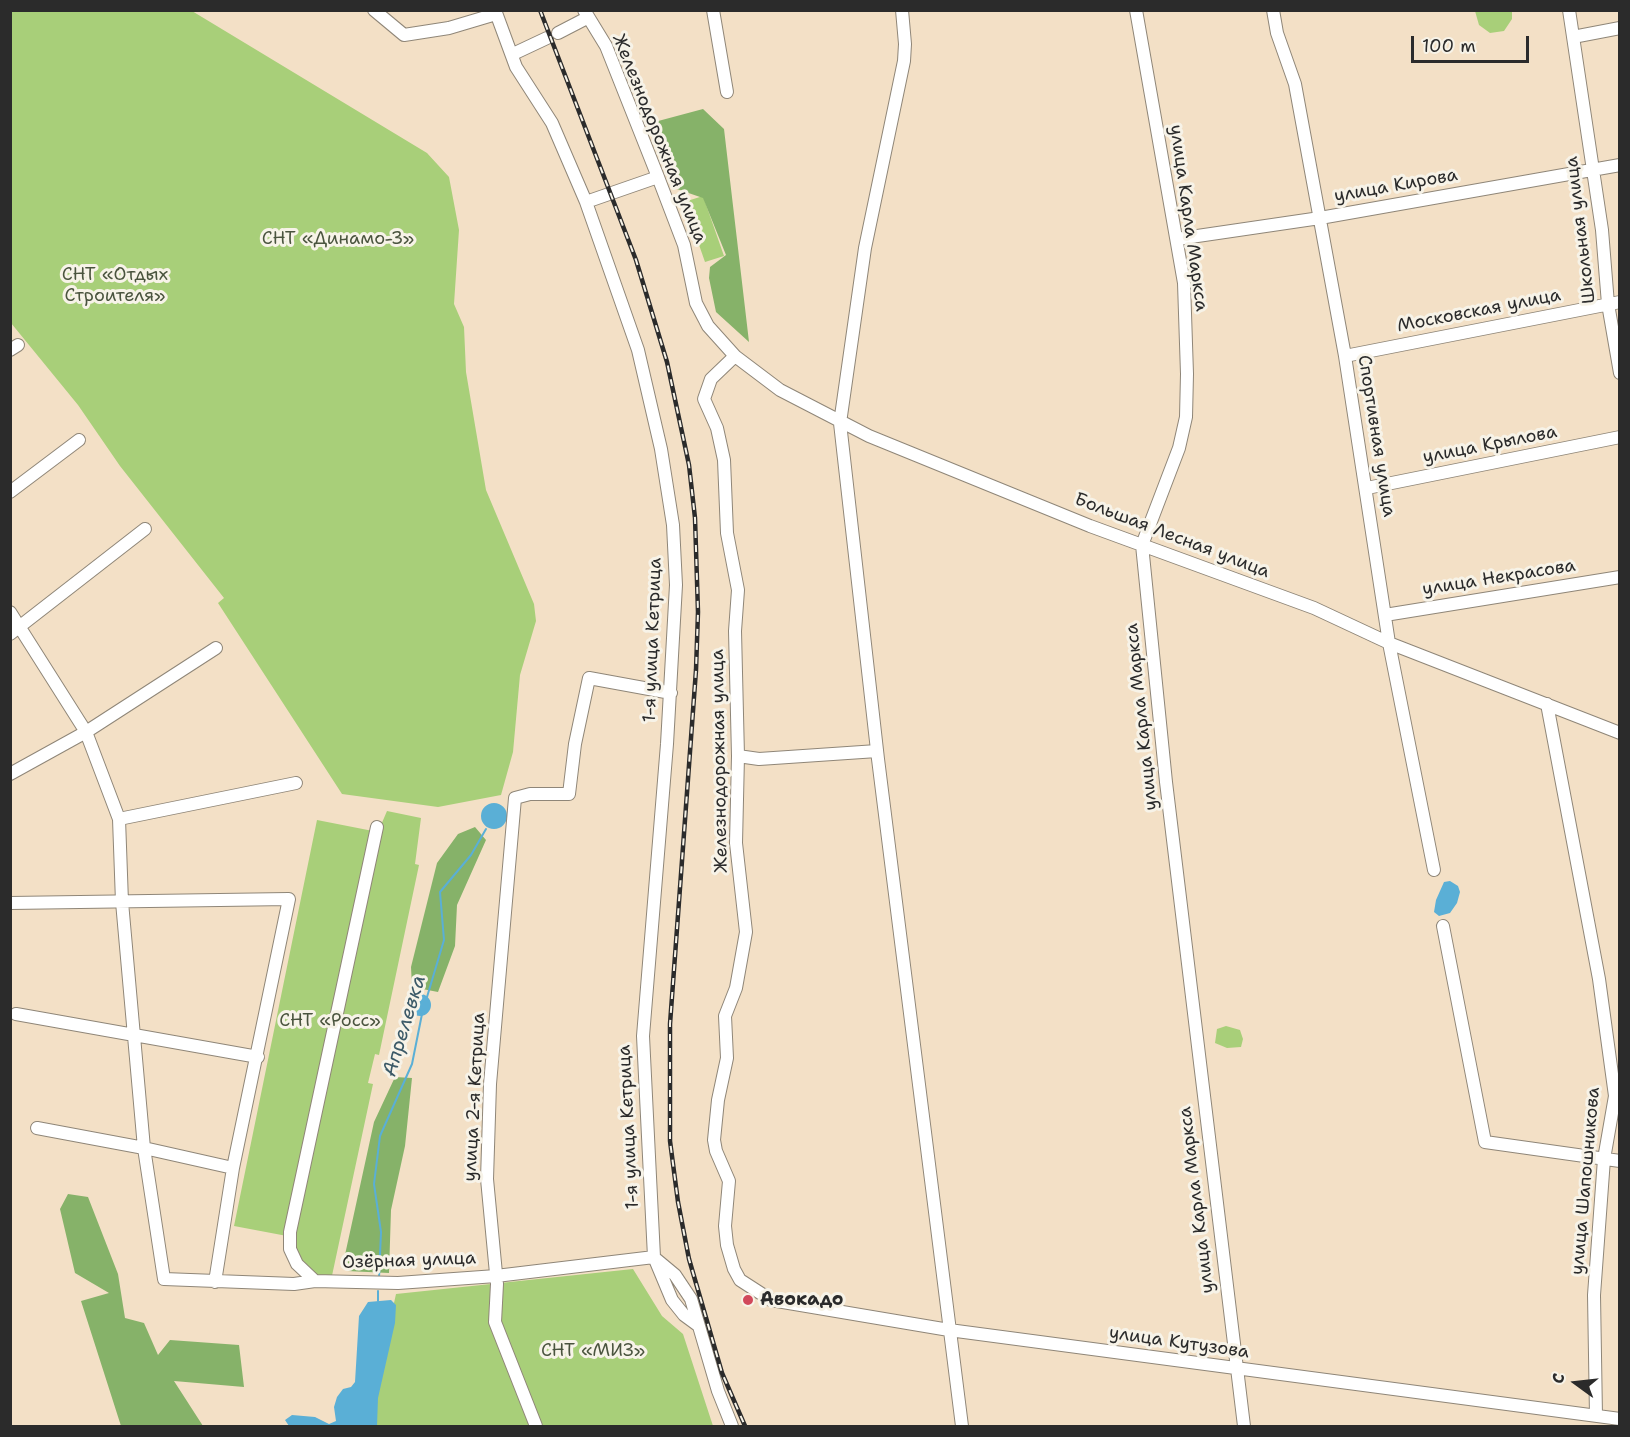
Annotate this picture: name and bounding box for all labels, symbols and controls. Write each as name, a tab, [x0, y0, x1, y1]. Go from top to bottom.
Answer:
scale bar	[1414, 24, 1532, 62]
street label: Железнодорожная улица	[607, 31, 711, 247]
text: 100 m	[1422, 34, 1476, 58]
street label: улица Карла Маркса	[1164, 123, 1212, 313]
street label: Школьная улица	[1561, 155, 1601, 305]
street label: улица Кирова	[1333, 165, 1459, 207]
park label: СНТ «Динамо-3»	[262, 228, 414, 250]
park label: СНТ «Отдых Строителя»	[62, 264, 168, 306]
street label: Московская улица	[1395, 285, 1563, 337]
street label: Спортивная улица	[1353, 354, 1399, 518]
street label: улица Крылова	[1421, 421, 1559, 469]
street label: Большая Лесная улица	[1071, 489, 1273, 583]
street label: улица Некрасова	[1421, 555, 1577, 601]
street label: 1-я улица Кетрица	[639, 557, 667, 723]
street label: улица Карла Маркса	[1121, 622, 1163, 812]
street label: Железнодорожная улица	[707, 649, 733, 873]
water label: Апрелевка	[378, 972, 432, 1080]
park label: СНТ «Росс»	[279, 1010, 381, 1032]
street label: улица 2-я Кетрица	[460, 1012, 490, 1182]
street label: 1-я улица Кетрица	[614, 1044, 644, 1210]
street label: улица Шапошникова	[1567, 1086, 1605, 1276]
street label: улица Карла Маркса	[1175, 1105, 1219, 1295]
street label: Озёрная улица	[342, 1248, 476, 1274]
place label: Авокадо	[760, 1289, 843, 1311]
marker: Авокадо	[741, 1293, 755, 1307]
street label: улица Кутузова	[1108, 1322, 1250, 1364]
park label: СНТ «МИЗ»	[541, 1340, 645, 1362]
north arrow	[1546, 1353, 1606, 1413]
text: С	[1547, 1371, 1570, 1386]

